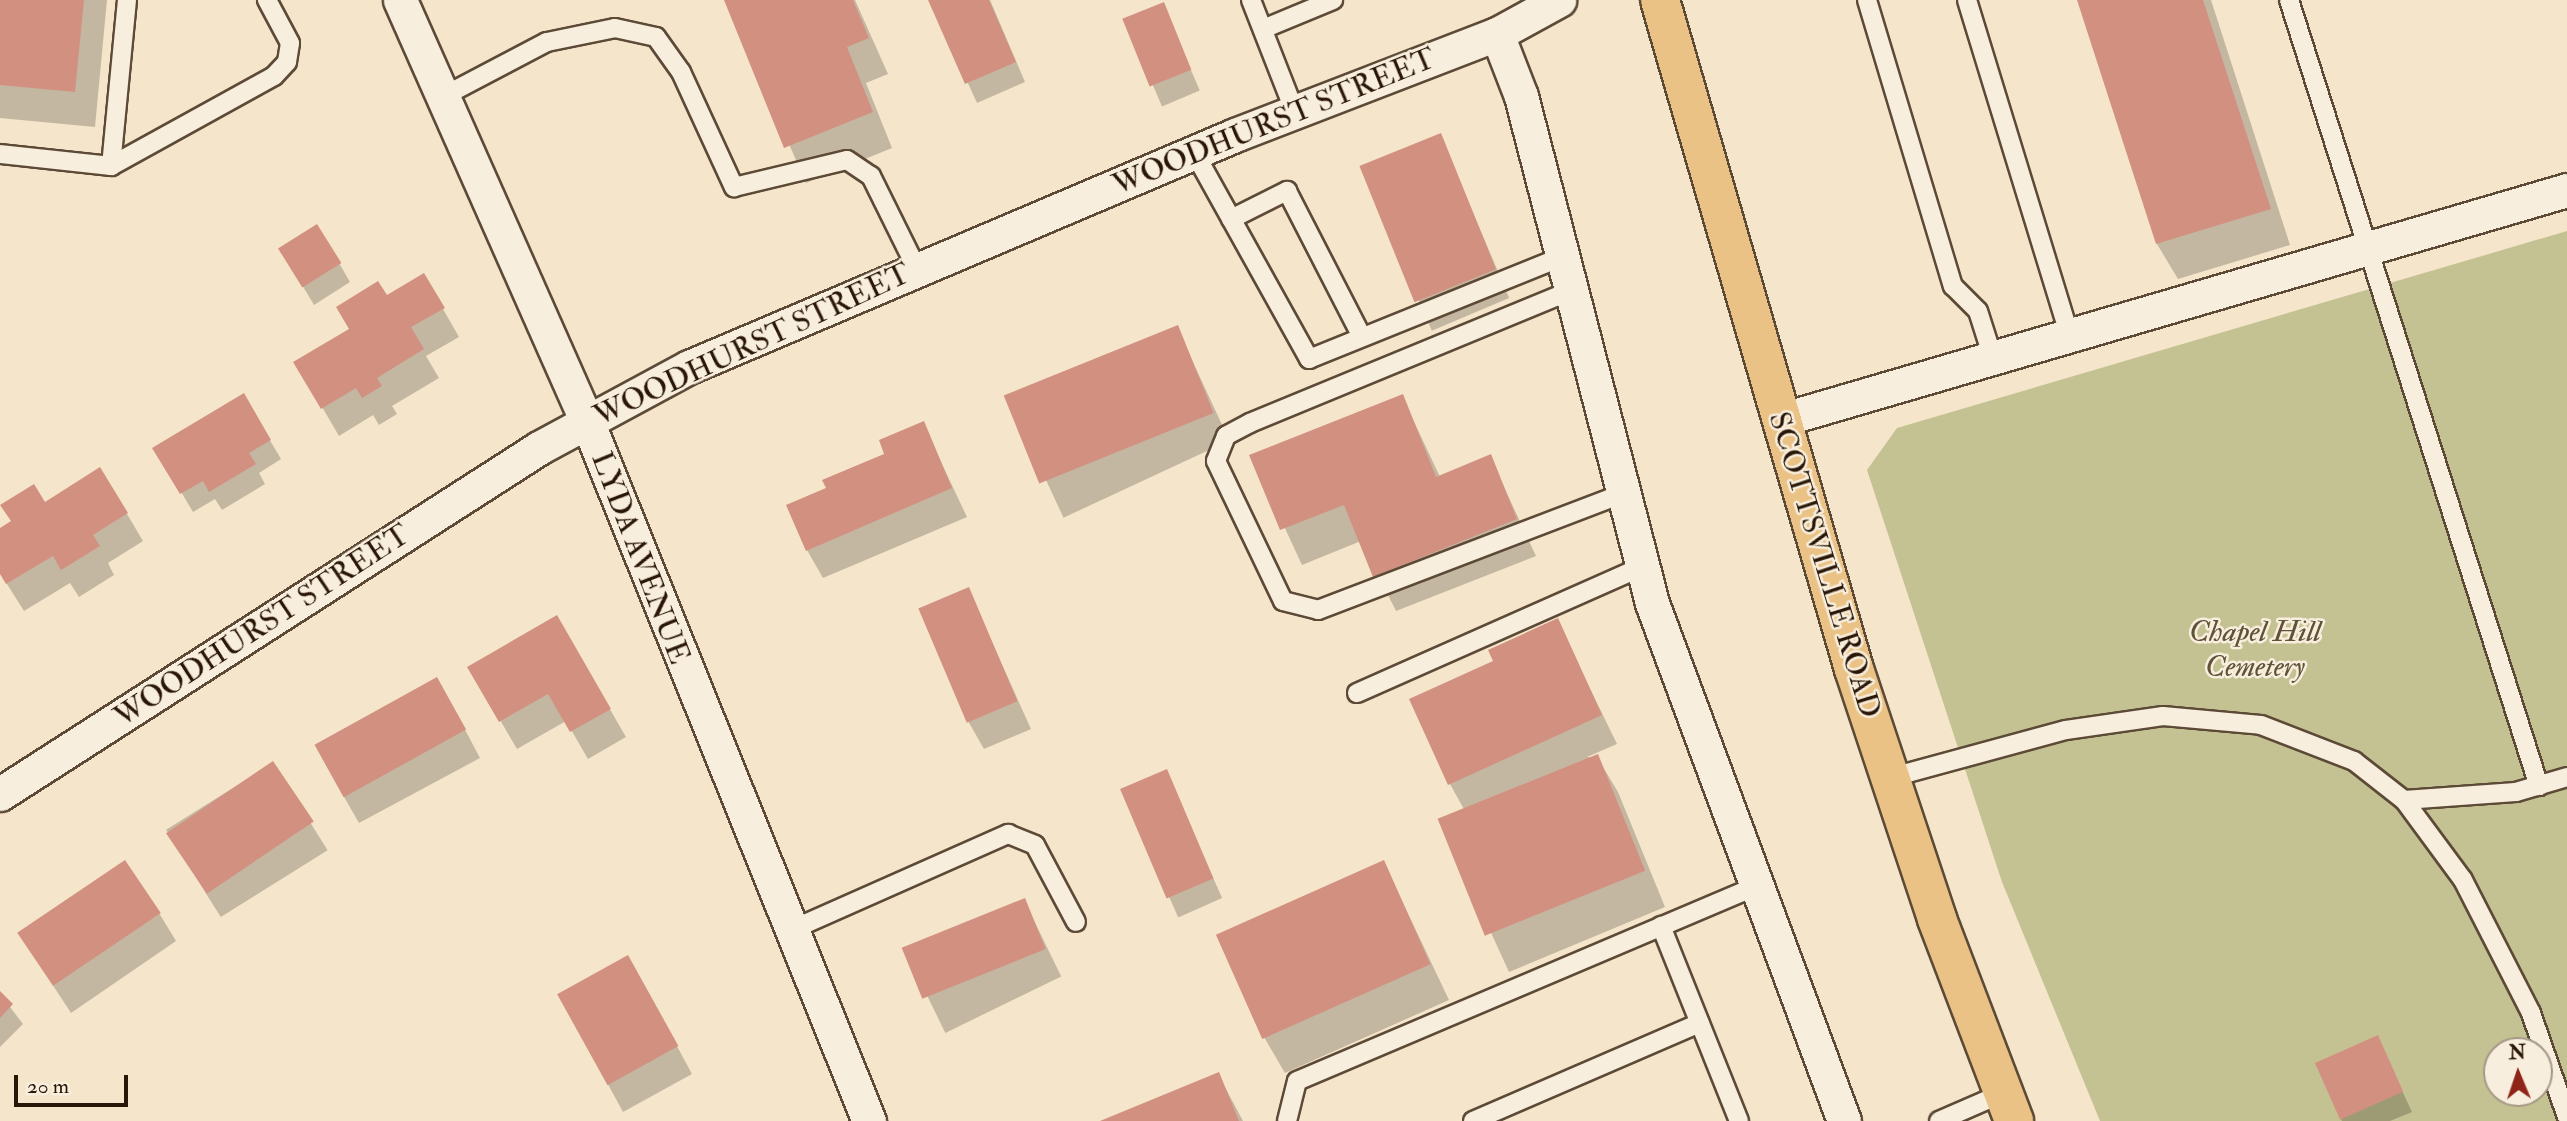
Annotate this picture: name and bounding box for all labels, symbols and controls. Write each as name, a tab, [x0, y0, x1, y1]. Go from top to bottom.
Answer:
street label: WOODHURST STREET	[1107, 41, 1441, 203]
street label: WOODHURST STREET	[588, 256, 916, 434]
street label: SCOTTSVILLE ROAD	[1760, 408, 1888, 722]
street label: LYDA AVENUE	[583, 447, 697, 669]
street label: WOODHURST STREET	[108, 517, 416, 735]
park label: Chapel Hill Cemetery	[2189, 614, 2321, 684]
north arrow	[2483, 1037, 2553, 1107]
text: N	[2508, 1041, 2526, 1065]
scale bar	[18, 1062, 131, 1106]
text: 20 m	[27, 1073, 69, 1100]

